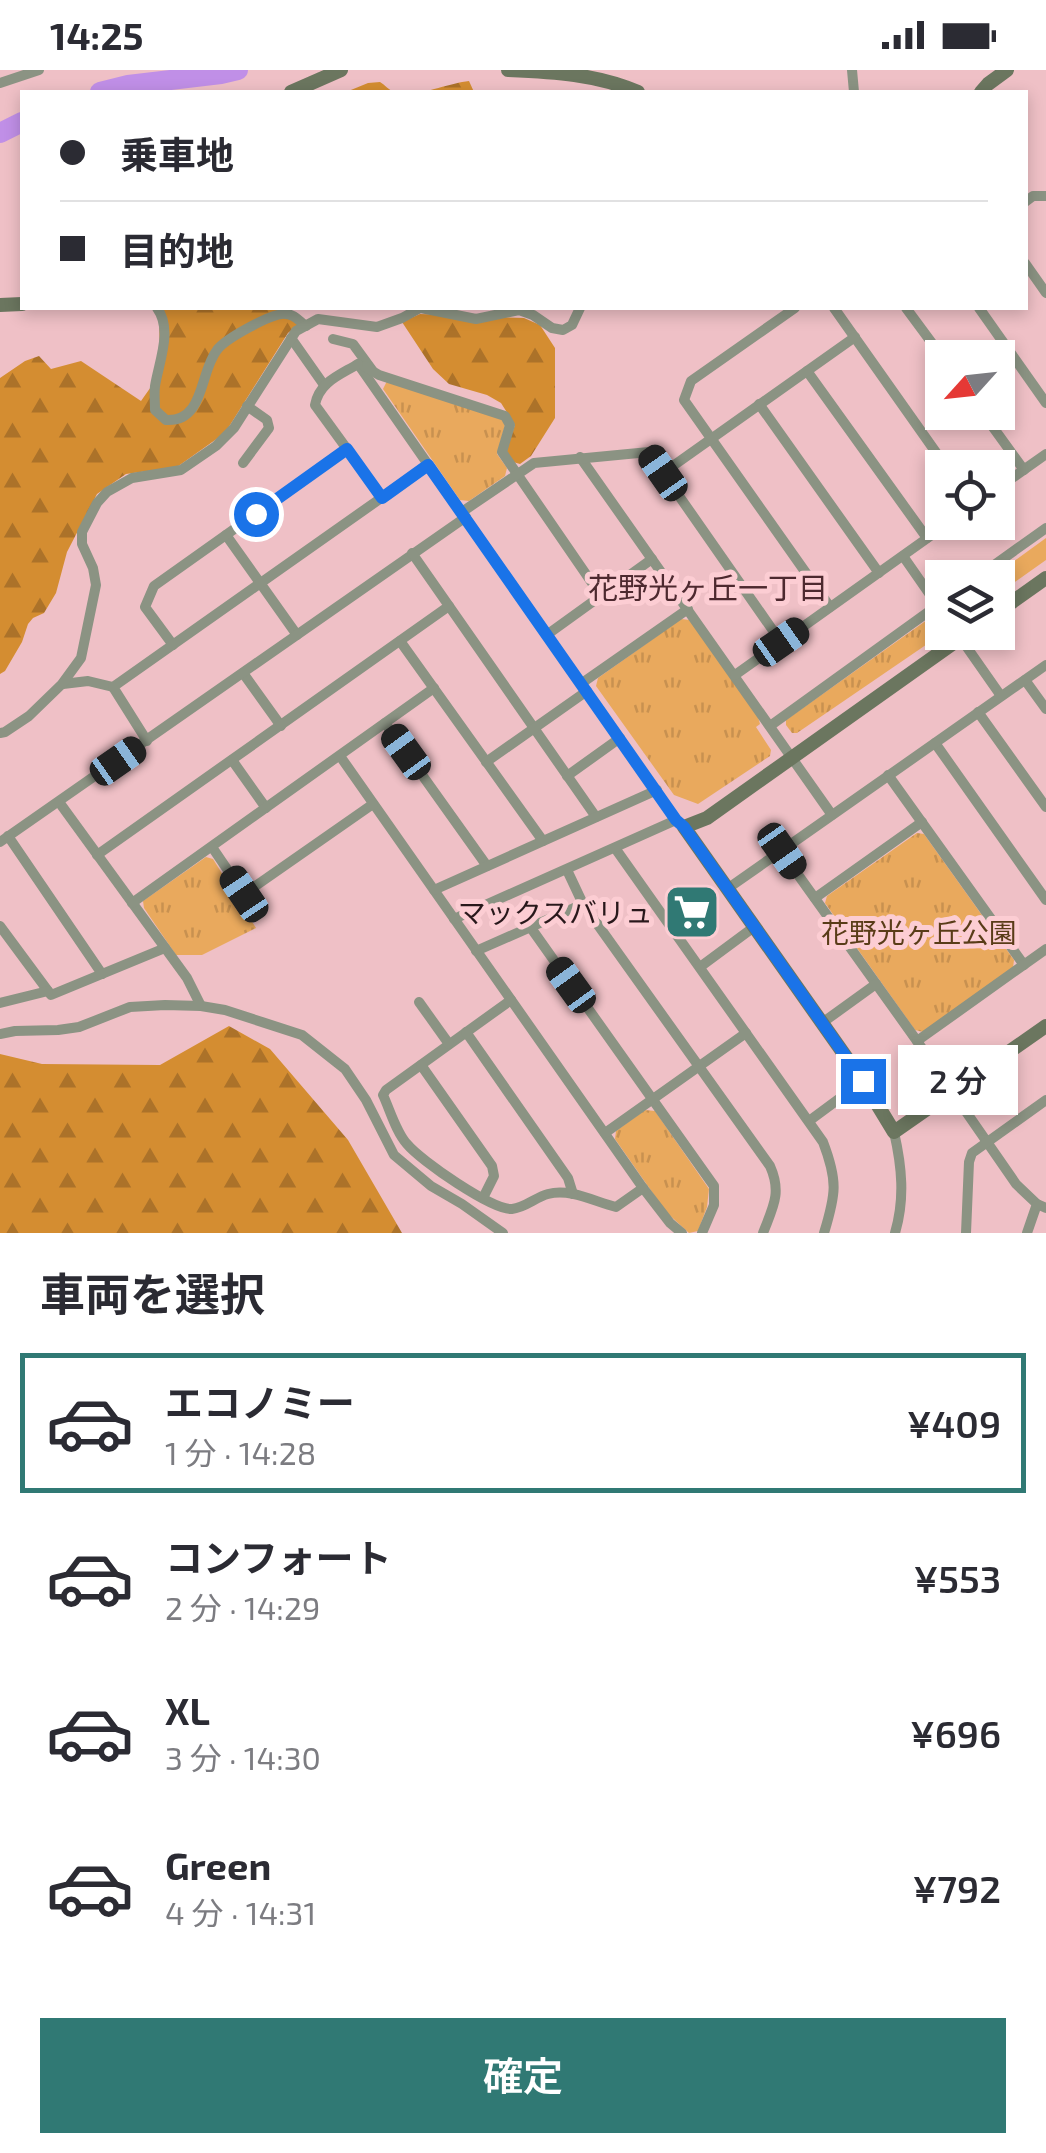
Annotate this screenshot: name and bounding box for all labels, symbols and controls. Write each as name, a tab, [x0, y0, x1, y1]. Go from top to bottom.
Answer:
text: 14:25	[50, 12, 143, 58]
text: 乗車地	[120, 131, 234, 177]
text: 目的地	[120, 227, 234, 273]
north arrow	[925, 340, 1015, 430]
map controls	[925, 340, 1015, 650]
car	[634, 440, 692, 506]
button: locate	[925, 450, 1015, 540]
route start	[234, 492, 279, 537]
button: layers	[925, 560, 1015, 650]
district label: 花野光ヶ丘一丁目	[588, 569, 828, 605]
car	[748, 613, 814, 671]
car	[376, 719, 436, 785]
car	[85, 732, 151, 790]
car	[753, 818, 811, 884]
car	[215, 861, 273, 927]
supermarket icon: マックスバリュ	[662, 882, 722, 942]
place label: マックスバリュ	[458, 895, 653, 929]
park label: 花野光ヶ丘公園	[821, 915, 1017, 949]
car	[541, 952, 601, 1018]
callout: 2 分	[898, 1046, 1018, 1116]
route end	[841, 1059, 886, 1104]
text: 2 分	[929, 1061, 987, 1099]
text: 車両を選択	[40, 1266, 265, 1320]
icon: car	[45, 1378, 135, 1468]
text: エコノミー	[165, 1379, 355, 1425]
text: ¥409	[907, 1400, 1001, 1446]
text: 1 分 · 14:28	[165, 1433, 316, 1471]
icon: car	[45, 1533, 135, 1623]
text: コンフォート	[165, 1534, 392, 1580]
text: ¥553	[914, 1555, 1001, 1601]
text: 2 分 · 14:29	[165, 1588, 320, 1626]
text: XL	[165, 1687, 210, 1733]
icon: car	[45, 1688, 135, 1778]
text: ¥696	[910, 1710, 1001, 1756]
text: 3 分 · 14:30	[165, 1738, 321, 1776]
text: Green	[165, 1842, 271, 1888]
icon: car	[45, 1843, 135, 1933]
text: ¥792	[913, 1865, 1001, 1911]
text: 4 分 · 14:31	[165, 1893, 316, 1931]
button: 確定	[40, 2018, 1006, 2133]

